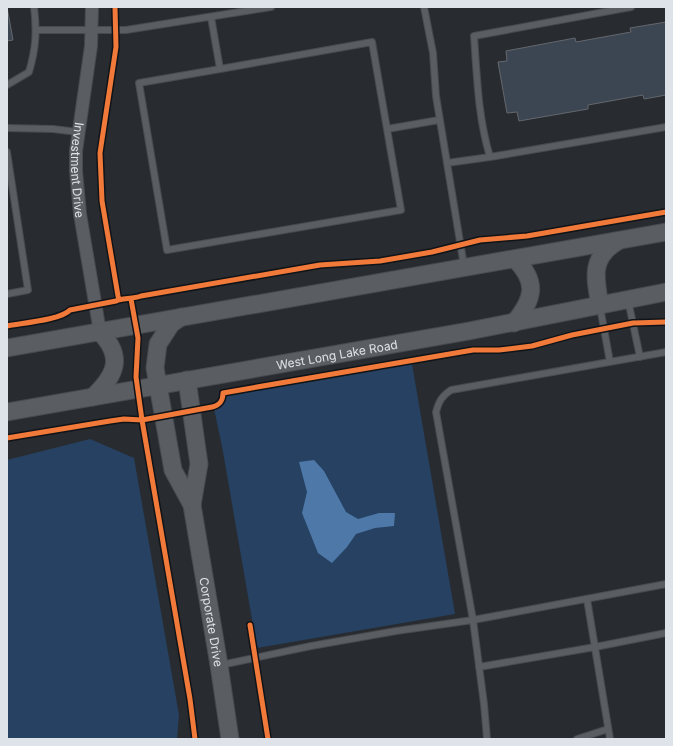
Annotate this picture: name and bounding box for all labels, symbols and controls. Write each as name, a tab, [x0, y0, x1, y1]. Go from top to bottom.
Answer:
street label: Investment Drive	[68, 121, 88, 219]
street label: West Long Lake Road	[275, 336, 399, 372]
street label: Corporate Drive	[197, 576, 227, 668]

